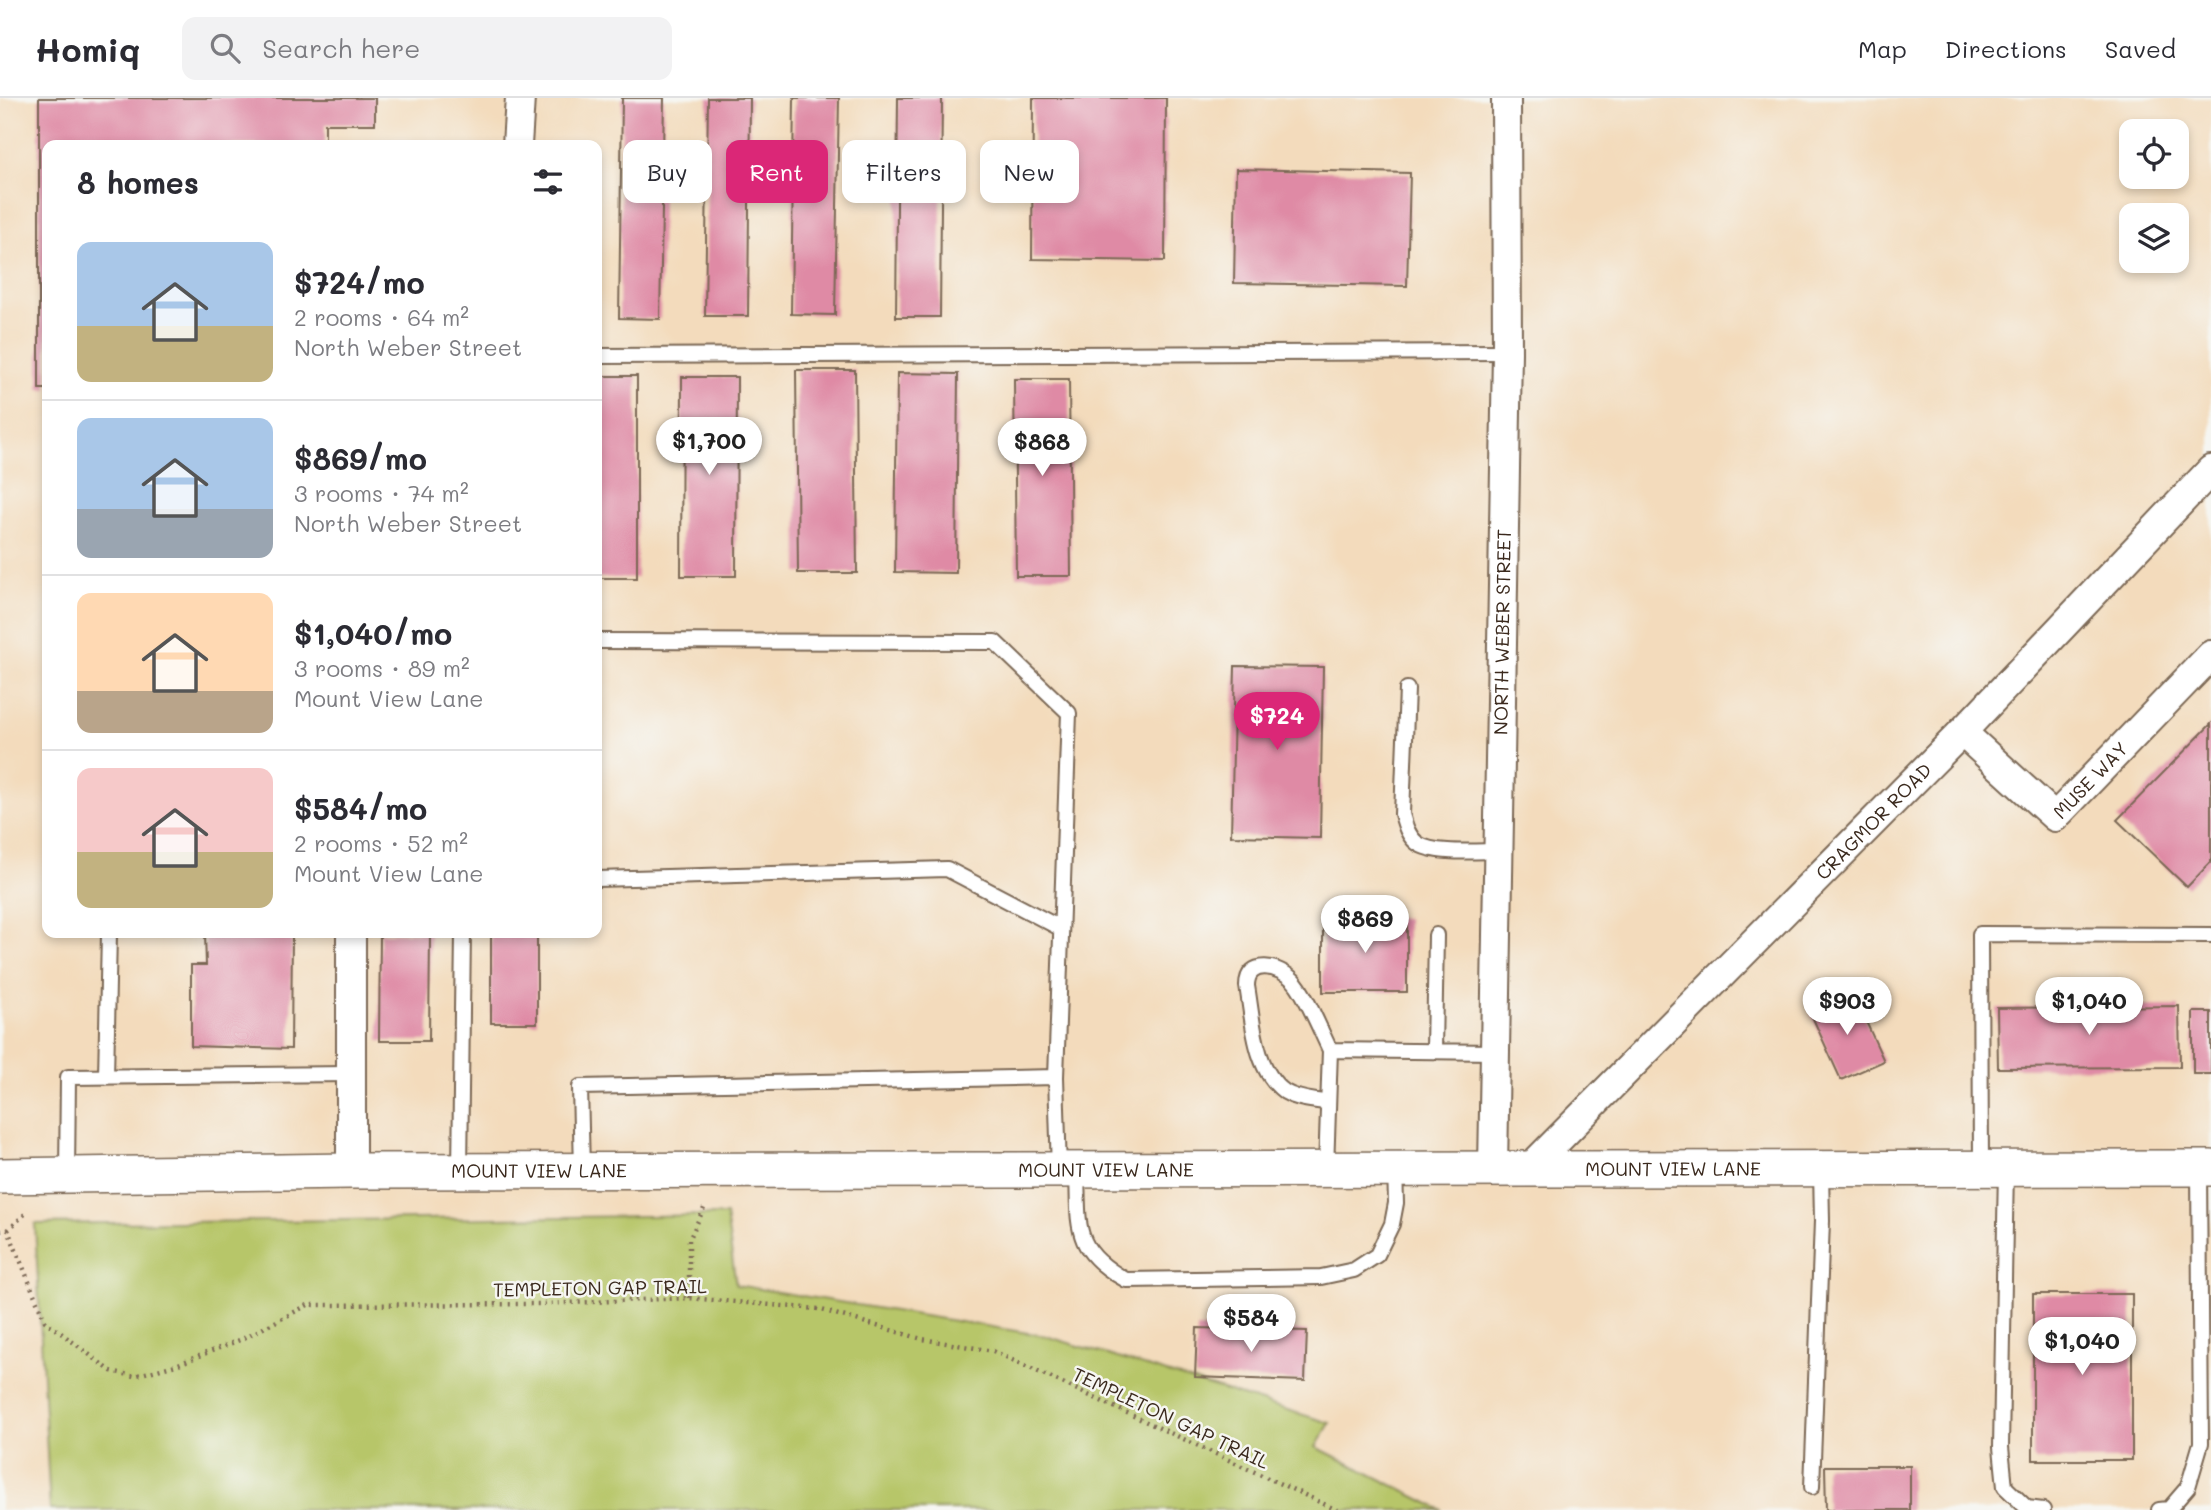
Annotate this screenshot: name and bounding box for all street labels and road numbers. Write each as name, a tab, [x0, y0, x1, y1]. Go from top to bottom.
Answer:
street label: NORTH WEBER STREET	[1487, 529, 1516, 735]
street label: MUSE WAY	[2047, 736, 2133, 824]
street label: CRAGMOR ROAD	[1810, 757, 1937, 885]
street label: MOUNT VIEW LANE	[1585, 1156, 1761, 1181]
street label: MOUNT VIEW LANE	[1018, 1157, 1194, 1182]
street label: MOUNT VIEW LANE	[451, 1158, 627, 1183]
street label: TEMPLETON GAP TRAIL	[493, 1273, 707, 1302]
street label: TEMPLETON GAP TRAIL	[1069, 1361, 1273, 1474]

